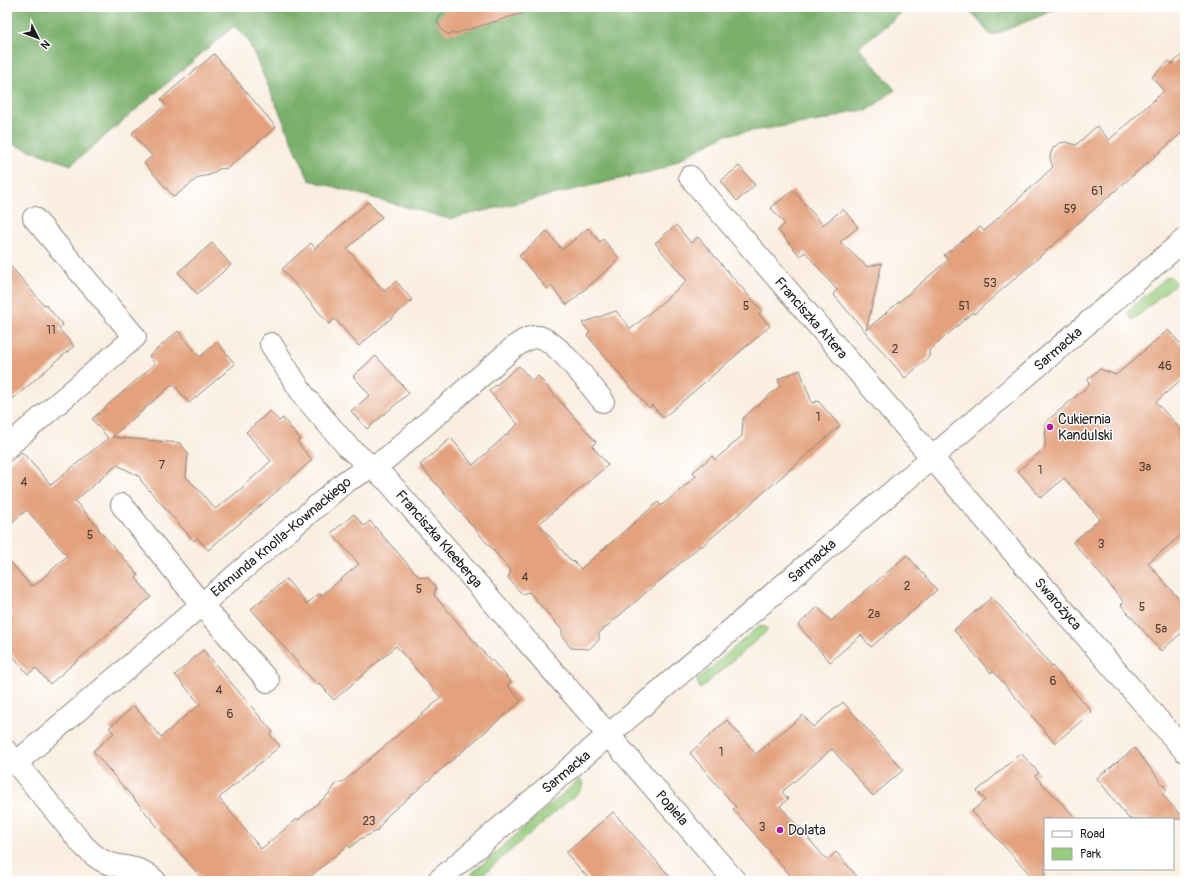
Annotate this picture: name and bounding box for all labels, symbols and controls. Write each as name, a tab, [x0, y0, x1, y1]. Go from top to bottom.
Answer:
north arrow	[18, 18, 58, 58]
text: N	[37, 37, 52, 52]
house number: 61	[1091, 184, 1103, 199]
house number: 59	[1064, 202, 1076, 217]
street label: Franciszka Altera	[771, 274, 851, 362]
house number: 53	[983, 276, 997, 291]
house number: 5	[743, 299, 749, 314]
house number: 51	[958, 299, 970, 314]
house number: 11	[46, 323, 56, 338]
street label: Sarmacka	[1031, 324, 1085, 374]
house number: 2	[892, 342, 899, 357]
house number: 46	[1158, 359, 1172, 374]
house number: 1	[816, 410, 820, 425]
place label: Cukiernia Kandulski	[1058, 411, 1113, 444]
marker: Cukiernia Kandulski	[1045, 422, 1055, 432]
house number: 7	[159, 458, 166, 473]
house number: 3a	[1139, 460, 1152, 475]
house number: 1	[1038, 463, 1042, 478]
street label: Edmunda Knolla-Kownackiego	[207, 473, 355, 601]
house number: 4	[21, 475, 28, 490]
street label: Franciszka Kleeberga	[392, 487, 486, 591]
house number: 5	[87, 528, 93, 543]
street label: Sarmacka	[785, 536, 839, 586]
house number: 3	[1098, 537, 1105, 552]
house number: 4	[522, 570, 529, 585]
street label: Swarożyca	[1031, 575, 1085, 633]
house number: 2	[904, 579, 911, 594]
house number: 5	[416, 582, 422, 597]
house number: 5	[1139, 600, 1145, 615]
house number: 2a	[868, 607, 881, 622]
house number: 5a	[1155, 622, 1167, 637]
house number: 6	[1050, 674, 1057, 689]
house number: 4	[216, 683, 223, 698]
house number: 6	[227, 707, 234, 722]
house number: 1	[719, 745, 723, 760]
street label: Sarmacka	[538, 747, 594, 797]
street label: Popiela	[652, 787, 692, 829]
house number: 23	[362, 814, 376, 829]
legend	[1044, 818, 1174, 870]
house number: 3	[759, 820, 766, 835]
place label: Dolata	[788, 822, 826, 839]
marker: Dolata	[775, 825, 785, 835]
text: Road	[1080, 827, 1105, 842]
text: Park	[1080, 847, 1101, 862]

